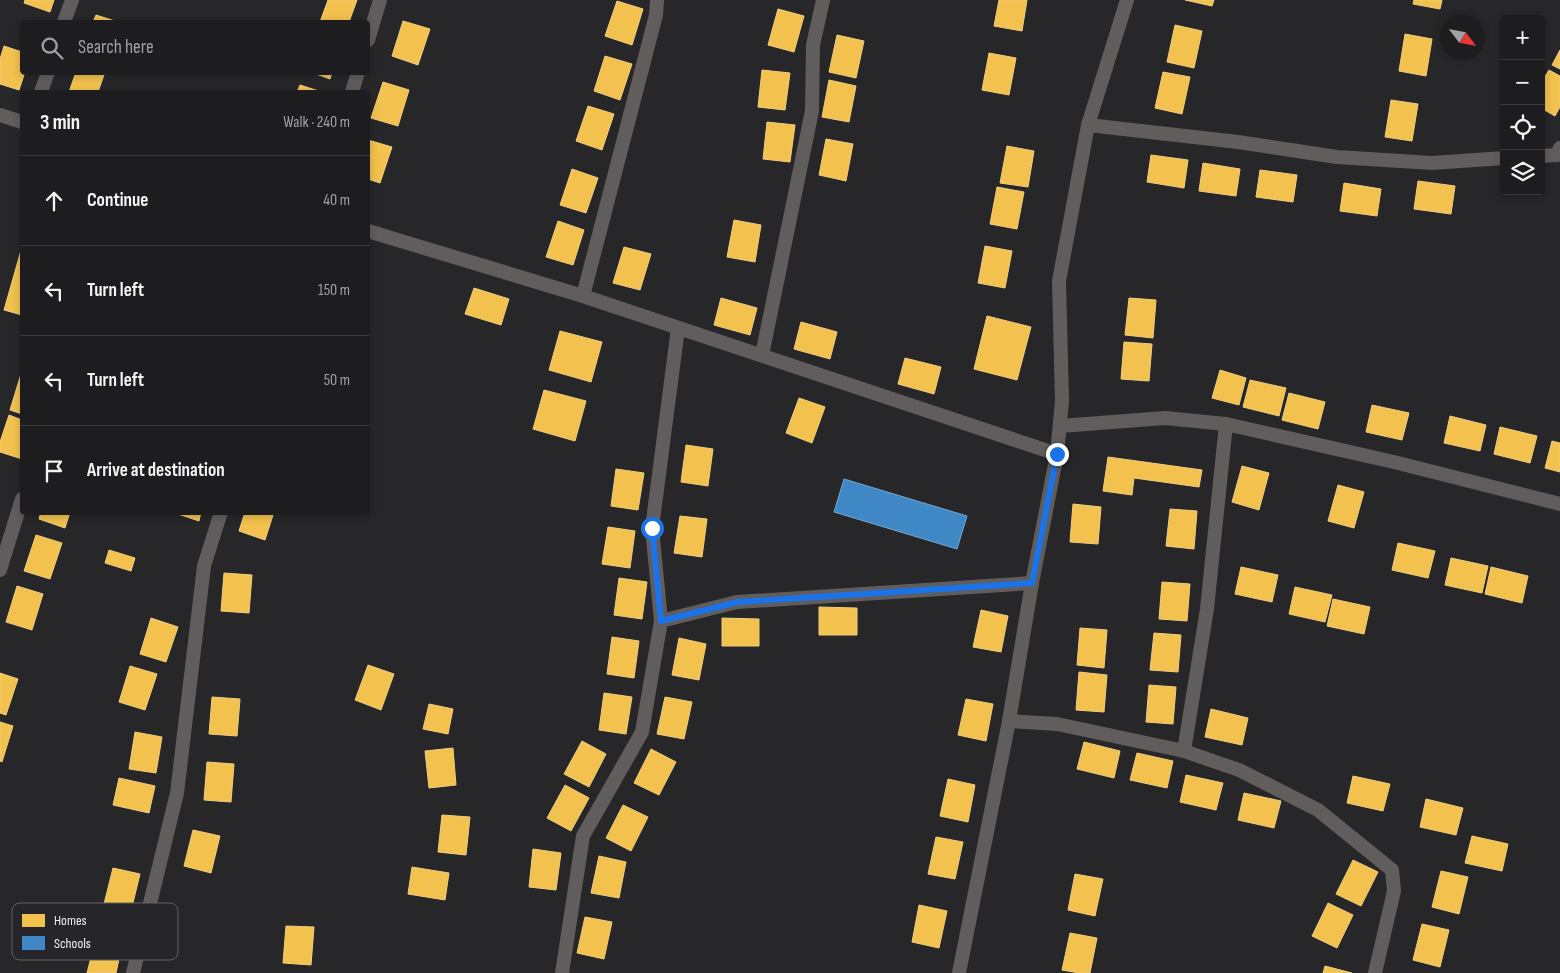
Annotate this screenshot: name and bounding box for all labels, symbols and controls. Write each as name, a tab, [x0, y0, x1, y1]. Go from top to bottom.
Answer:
north arrow	[1440, 15, 1485, 60]
map controls	[1500, 15, 1545, 195]
button: +	[1500, 15, 1545, 60]
search box	[20, 20, 370, 75]
icon: search	[38, 34, 66, 62]
text: Search here	[78, 36, 154, 59]
button: −	[1500, 60, 1545, 105]
button: locate	[1500, 105, 1545, 150]
text: 3 min	[40, 110, 80, 135]
text: Walk · 240 m	[283, 113, 350, 132]
button: layers	[1500, 150, 1545, 195]
icon: ahead	[40, 187, 68, 215]
text: Continue	[87, 189, 148, 212]
text: 40 m	[323, 191, 350, 210]
icon: left	[40, 277, 68, 305]
text: Turn left	[87, 279, 144, 302]
text: 150 m	[318, 281, 350, 300]
icon: left	[40, 367, 68, 395]
text: Turn left	[87, 369, 144, 392]
text: 50 m	[324, 371, 350, 390]
route end	[1046, 443, 1069, 466]
icon: arrive	[40, 457, 68, 485]
text: Arrive at destination	[87, 459, 225, 482]
route start	[641, 517, 664, 540]
legend	[12, 903, 178, 960]
text: Homes	[54, 912, 87, 929]
text: Schools	[54, 935, 91, 952]

